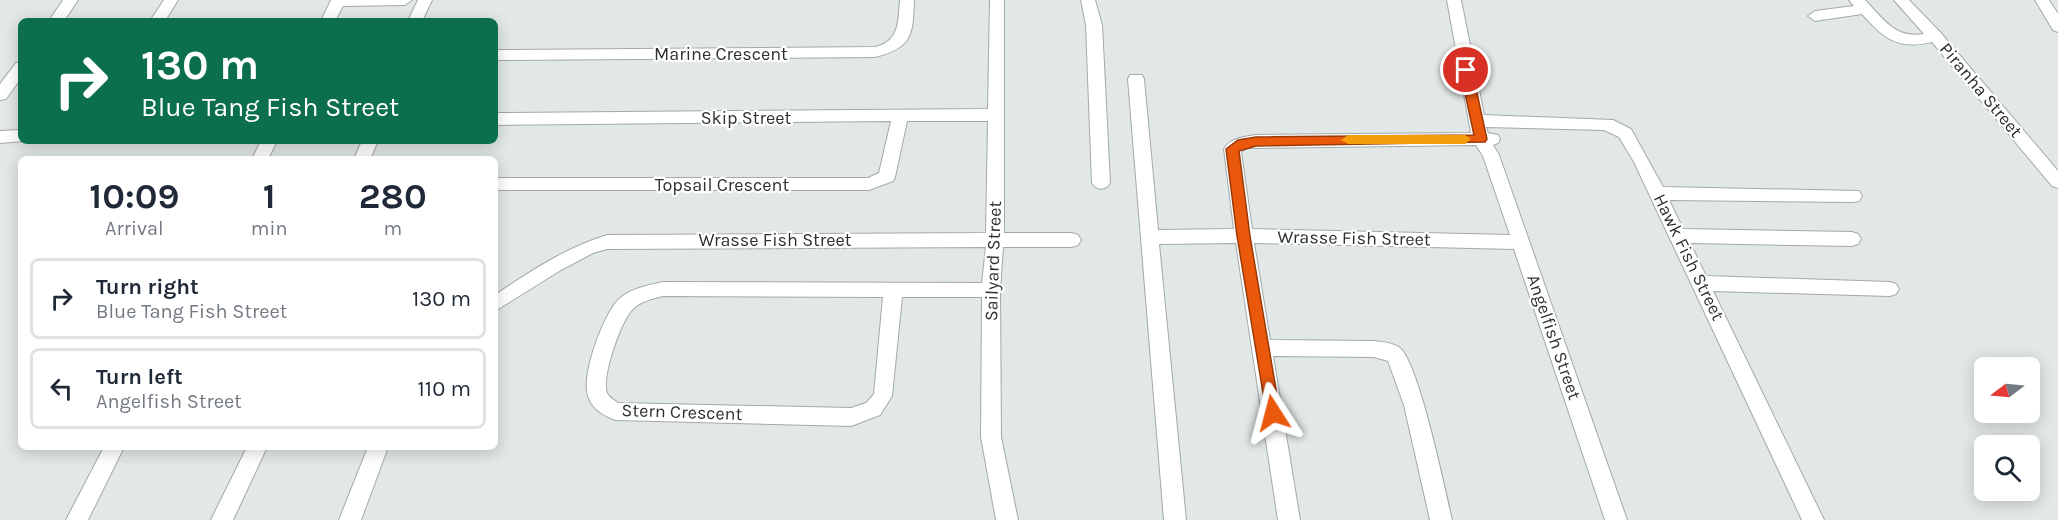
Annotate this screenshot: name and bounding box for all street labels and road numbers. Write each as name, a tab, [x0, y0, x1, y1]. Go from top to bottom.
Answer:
street label: Piranha Street	[1935, 38, 2027, 142]
street label: Marine Crescent	[654, 43, 788, 65]
street label: Skip Street	[701, 107, 792, 129]
street label: Topsail Crescent	[655, 174, 789, 196]
street label: Hawk Fish Street	[1649, 190, 1729, 324]
street label: Sailyard Street	[980, 200, 1006, 322]
street label: Wrasse Fish Street	[1277, 226, 1431, 250]
street label: Wrasse Fish Street	[698, 229, 852, 251]
street label: Angelfish Street	[1522, 271, 1586, 403]
street label: Stern Crescent	[621, 399, 743, 425]

